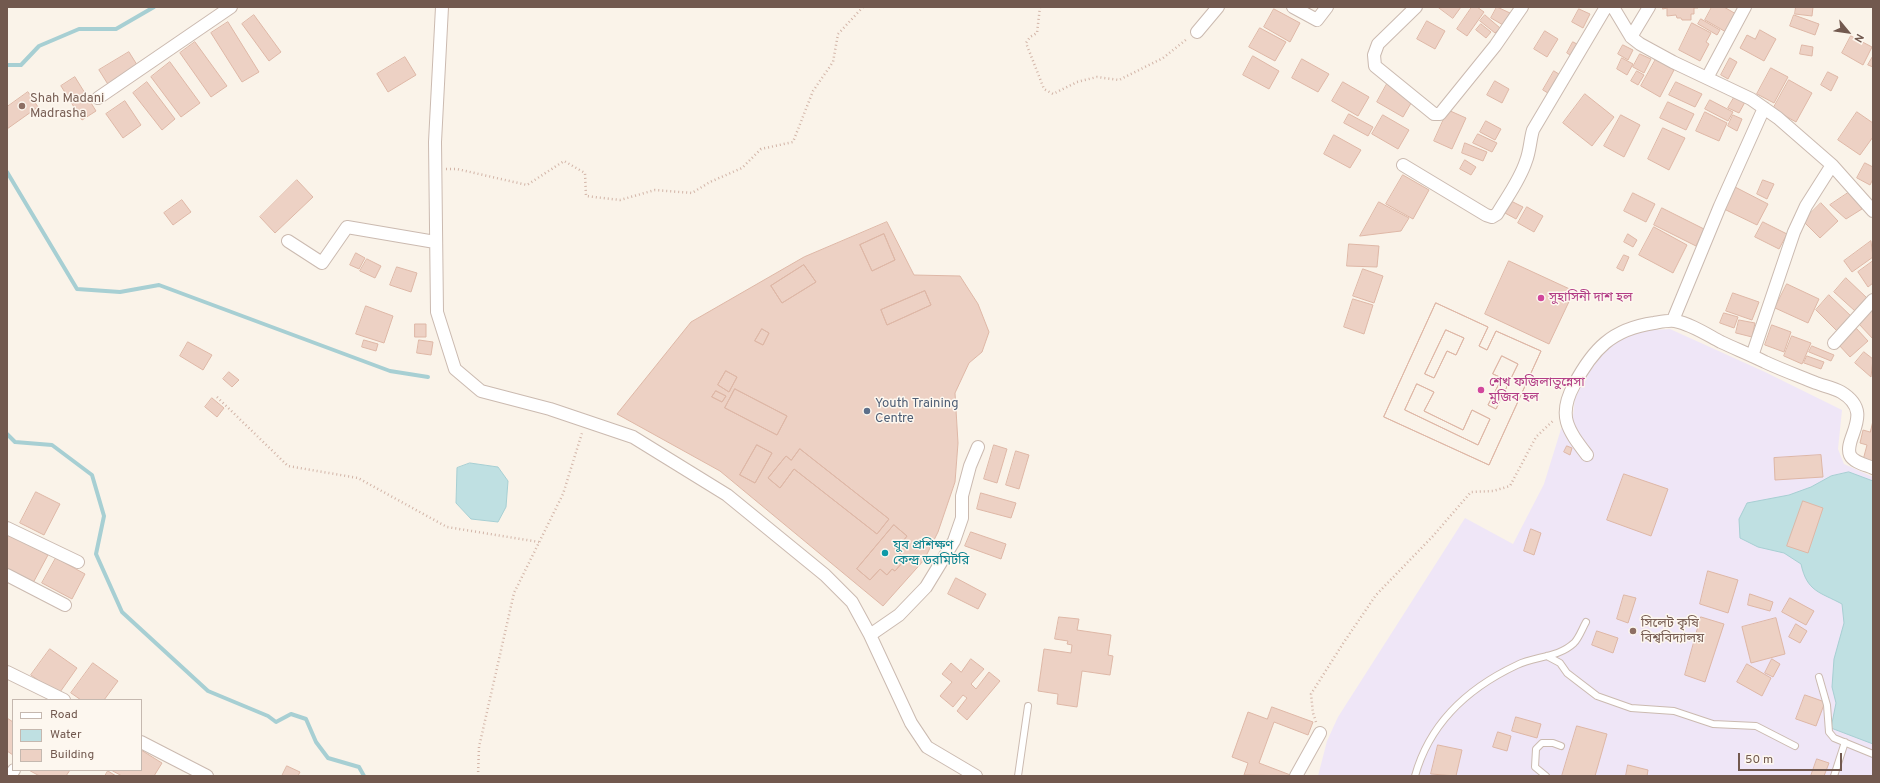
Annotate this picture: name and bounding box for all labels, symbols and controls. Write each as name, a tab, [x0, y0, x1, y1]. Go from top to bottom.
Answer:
north arrow	[1828, 12, 1868, 52]
text: N	[1850, 31, 1867, 45]
place label: Shah Madani Madrasha	[30, 91, 104, 122]
marker: Shah Madani Madrasha	[17, 101, 27, 111]
place label: সুহাসিনী দাশ হল	[1549, 290, 1632, 306]
marker: সুহাসিনী দাশ হল	[1536, 293, 1546, 303]
place label: শেখ ফজিলাতুন্নেসা মুজিব হল	[1489, 375, 1585, 406]
marker: শেখ ফজিলাতুন্নেসা মুজিব হল	[1476, 385, 1486, 395]
place label: Youth Training Centre	[875, 396, 959, 427]
marker: Youth Training Centre	[862, 406, 872, 416]
place label: যুব প্রশিক্ষণ কেন্দ্র ডরমিটরি	[893, 538, 969, 569]
marker: যুব প্রশিক্ষণ কেন্দ্র ডরমিটরি	[880, 548, 890, 558]
place label: সিলেট কৃষি বিশ্ববিদ্যালয়	[1641, 616, 1704, 647]
marker: সিলেট কৃষি বিশ্ববিদ্যালয়	[1628, 626, 1638, 636]
legend	[12, 699, 142, 771]
text: Road	[50, 707, 78, 723]
text: Water	[50, 727, 82, 743]
scale bar	[1740, 745, 1844, 771]
text: Building	[50, 747, 94, 763]
text: 50 m	[1745, 752, 1773, 768]

